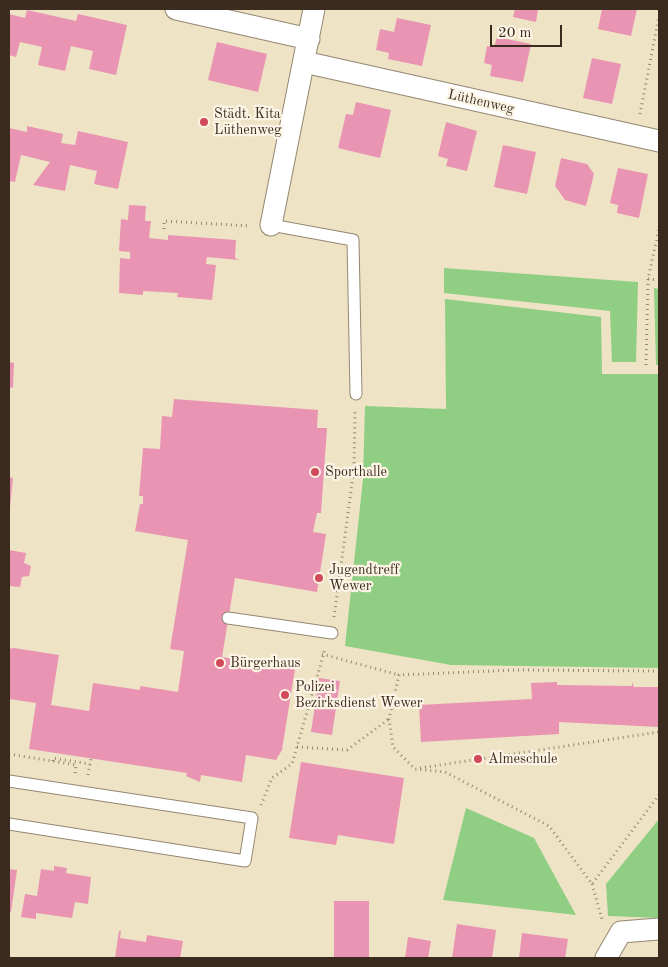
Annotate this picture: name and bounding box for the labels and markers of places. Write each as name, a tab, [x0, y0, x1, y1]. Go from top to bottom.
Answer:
place label: Städt. Kita Lüthenweg	[214, 106, 282, 138]
marker: Städt. Kita Lüthenweg	[198, 116, 210, 128]
place label: Sporthalle	[325, 464, 387, 480]
marker: Sporthalle	[309, 466, 321, 478]
place label: Jugendtreff Wewer	[329, 562, 399, 594]
marker: Jugendtreff Wewer	[313, 572, 325, 584]
place label: Bürgerhaus	[230, 655, 301, 671]
marker: Bürgerhaus	[214, 657, 226, 669]
place label: Polizei Bezirksdienst Wewer	[295, 679, 423, 712]
marker: Polizei Bezirksdienst Wewer	[279, 689, 291, 701]
place label: Almeschule	[488, 751, 558, 767]
marker: Almeschule	[472, 753, 484, 765]

